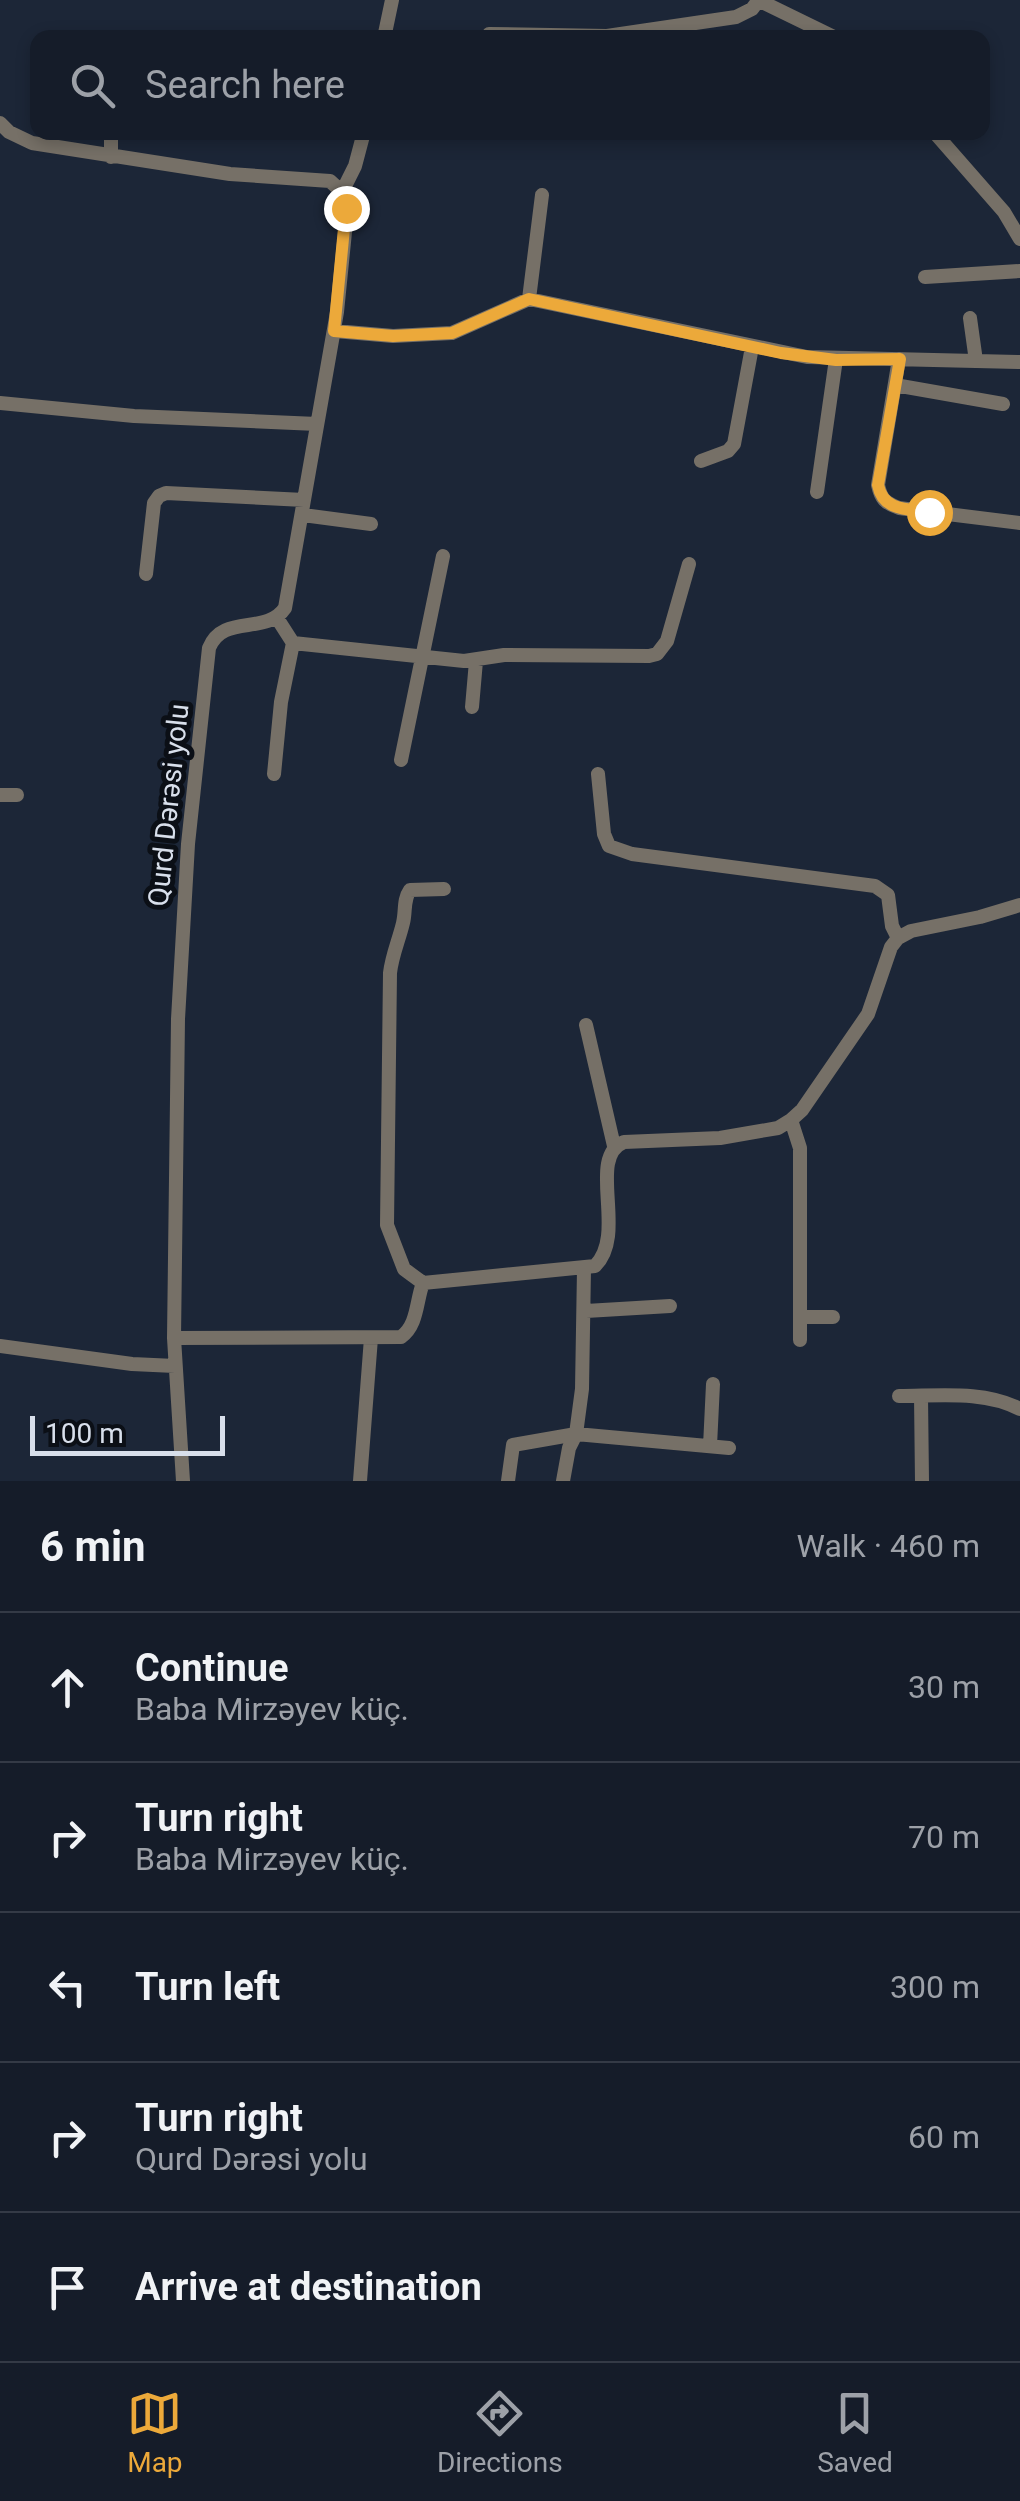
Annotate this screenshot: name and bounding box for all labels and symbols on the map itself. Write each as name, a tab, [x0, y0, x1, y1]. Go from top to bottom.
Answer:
route end	[324, 186, 370, 232]
route start	[907, 490, 953, 536]
street label: Qurd Dərəsi yolu	[141, 702, 196, 908]
scale bar	[30, 1411, 225, 1456]

